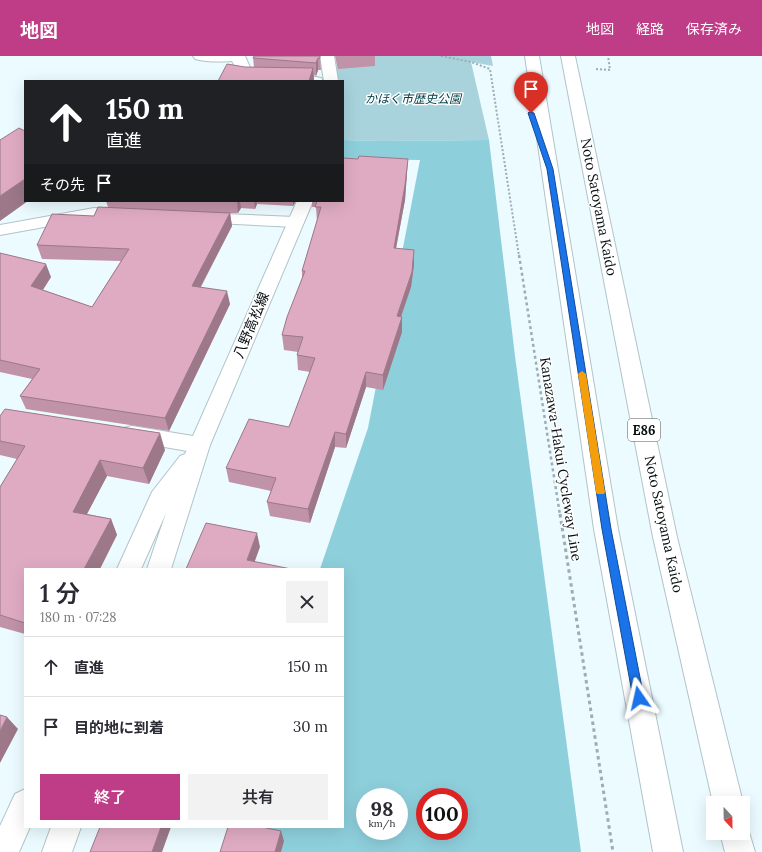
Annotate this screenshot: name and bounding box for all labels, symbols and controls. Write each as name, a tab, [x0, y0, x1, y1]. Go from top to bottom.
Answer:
text: 地図	[20, 18, 58, 42]
text: 地図	[586, 20, 614, 38]
text: 経路	[636, 20, 664, 38]
text: 保存済み	[686, 20, 742, 38]
pin	[514, 72, 548, 113]
icon: arrive	[520, 78, 542, 100]
text: 150 m	[106, 91, 183, 127]
park label: かほく市歴史公園	[365, 91, 463, 106]
icon: ahead	[40, 96, 92, 148]
text: 直進	[106, 129, 142, 152]
street label: Noto Satoyama Kaido	[577, 137, 621, 277]
icon: arrive	[93, 172, 115, 194]
text: その先	[40, 175, 85, 194]
street label: 八野高松線	[229, 289, 273, 361]
street label: Kanazawa-Hakui Cycleway Line	[536, 356, 586, 563]
road number: E86	[628, 419, 660, 441]
street label: Noto Satoyama Kaido	[641, 454, 687, 594]
text: 1 分	[40, 578, 80, 609]
button: close	[286, 581, 328, 623]
text: 180 m · 07:28	[40, 609, 117, 626]
icon: ahead	[40, 656, 62, 678]
text: 150 m	[288, 657, 328, 676]
text: 直進	[74, 658, 104, 677]
position arrow	[618, 677, 660, 719]
icon: arrive	[40, 716, 62, 738]
text: 30 m	[293, 717, 328, 736]
text: 目的地に到着	[74, 718, 164, 737]
button: 終了	[40, 774, 180, 820]
button: 共有	[188, 774, 328, 820]
speed limit sign: 100	[416, 788, 468, 840]
text: 98	[371, 796, 393, 821]
north arrow	[706, 796, 750, 840]
map controls	[706, 796, 750, 840]
text: km/h	[368, 817, 396, 830]

